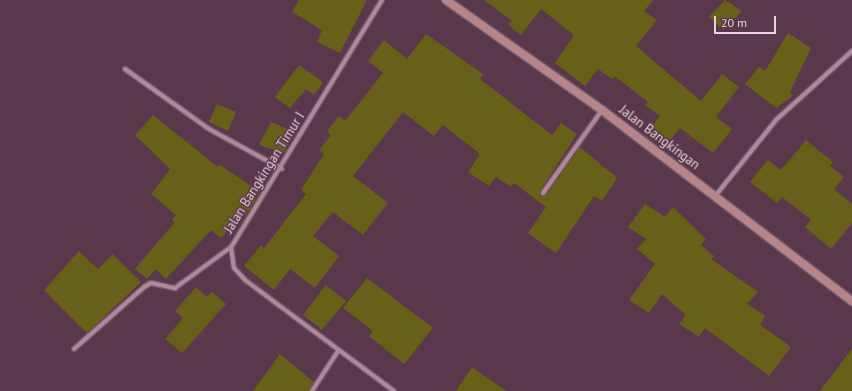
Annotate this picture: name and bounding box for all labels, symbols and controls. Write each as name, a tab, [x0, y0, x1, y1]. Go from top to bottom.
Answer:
scale bar	[716, 8, 778, 34]
text: 20 m	[721, 15, 747, 30]
street label: Jalan Bangkingan	[616, 103, 702, 173]
street label: Jalan Bangkingan Timur I	[221, 110, 309, 236]

